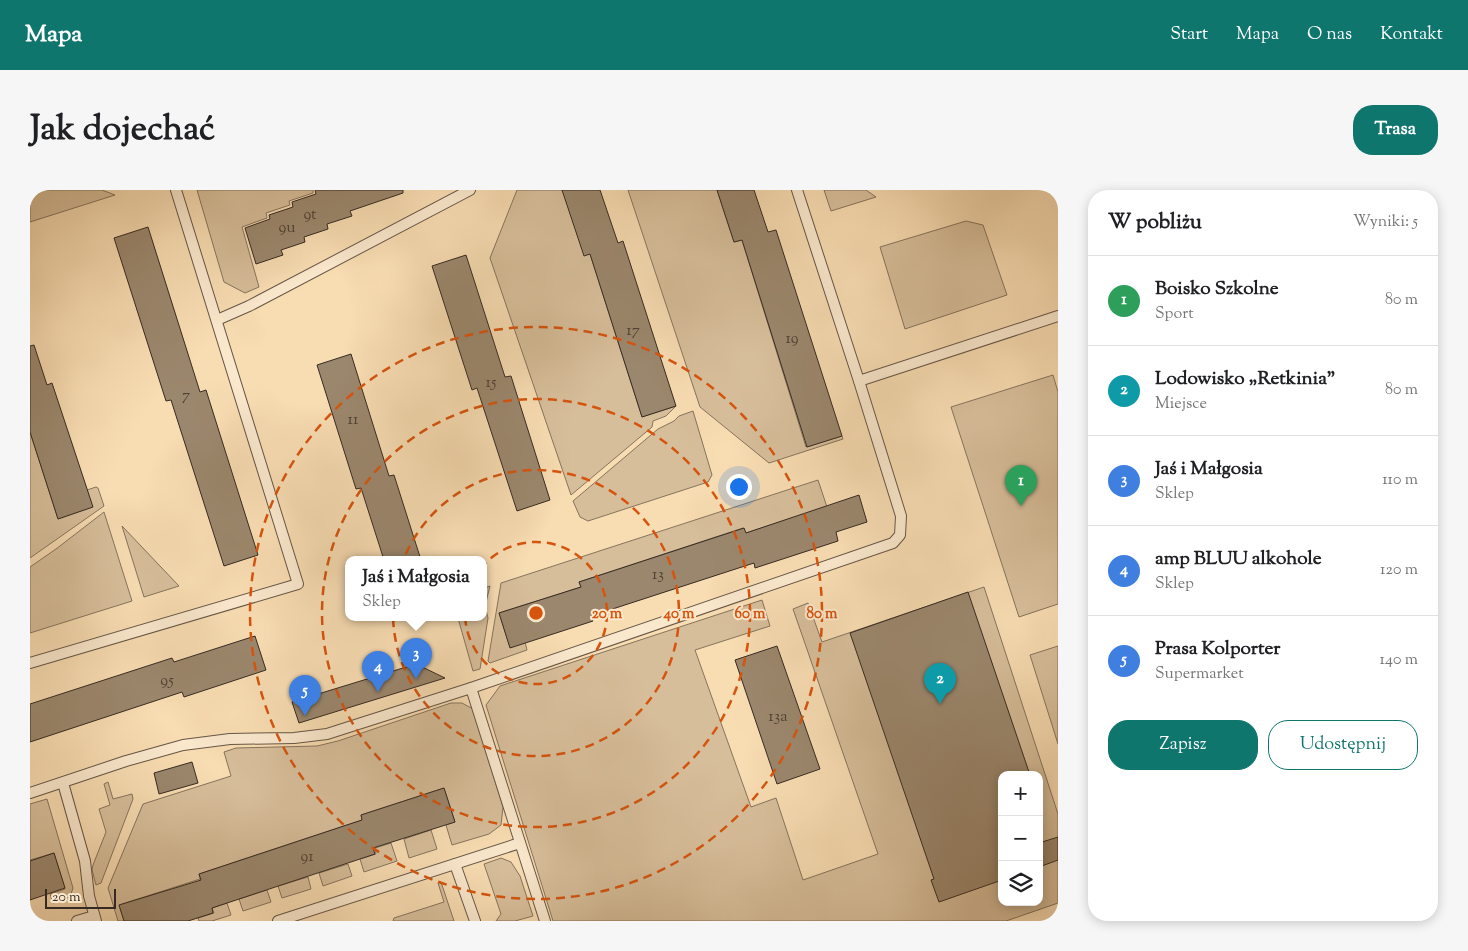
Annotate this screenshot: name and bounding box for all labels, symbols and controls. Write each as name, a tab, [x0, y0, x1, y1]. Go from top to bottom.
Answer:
text: Mapa	[25, 18, 82, 52]
text: Start	[1170, 22, 1208, 48]
text: Mapa	[1236, 22, 1279, 48]
text: O nas	[1307, 22, 1352, 48]
text: Kontakt	[1380, 22, 1443, 48]
text: Jak dojechać	[30, 105, 215, 156]
button: Trasa	[1353, 105, 1438, 155]
house number: 9t	[303, 204, 317, 227]
text: W pobliżu	[1108, 208, 1202, 238]
text: Wyniki: 5	[1353, 211, 1418, 234]
house number: 9u	[279, 217, 296, 240]
text: Boisko Szkolne	[1155, 276, 1279, 303]
text: 1	[1121, 289, 1127, 312]
text: 80 m	[1385, 289, 1418, 312]
text: Sport	[1155, 303, 1194, 326]
house number: 17	[626, 320, 640, 343]
house number: 19	[785, 328, 799, 351]
text: Lodowisko „Retkinia”	[1155, 366, 1335, 393]
house number: 15	[486, 372, 497, 395]
text: 2	[1120, 379, 1128, 402]
text: 80 m	[1385, 379, 1418, 402]
house number: 7	[182, 385, 190, 408]
text: Miejsce	[1155, 393, 1207, 416]
house number: 11	[348, 409, 359, 432]
text: Jaś i Małgosia	[1155, 456, 1263, 483]
pin: 1	[1005, 465, 1037, 506]
text: 3	[1121, 469, 1127, 492]
text: 110 m	[1382, 469, 1418, 492]
your location	[726, 474, 752, 500]
text: Sklep	[1155, 483, 1194, 506]
text: amp BLUU alkohole	[1155, 546, 1322, 573]
popup	[345, 556, 487, 621]
text: 4	[1120, 559, 1128, 582]
text: 120 m	[1380, 559, 1418, 582]
text: Jaś i Małgosia	[362, 564, 470, 591]
house number: 13	[652, 564, 664, 587]
text: Sklep	[1155, 573, 1194, 596]
text: Sklep	[362, 591, 401, 614]
centre of rings	[527, 604, 545, 622]
text: 20 m	[592, 604, 623, 625]
text: 40 m	[663, 604, 695, 625]
text: 60 m	[735, 604, 766, 625]
text: 80 m	[806, 604, 838, 625]
text: Prasa Kolporter	[1155, 636, 1280, 663]
pin: 3	[400, 638, 432, 679]
text: 5	[1121, 649, 1127, 672]
text: 140 m	[1380, 649, 1418, 672]
pin: 4	[362, 651, 394, 692]
pin: 2	[924, 663, 956, 704]
text: Supermarket	[1155, 663, 1244, 686]
house number: 95	[160, 670, 174, 693]
pin: 5	[289, 675, 321, 716]
house number: 13a	[768, 706, 788, 729]
button: Zapisz	[1108, 720, 1258, 770]
button: Udostępnij	[1268, 720, 1418, 770]
map controls	[998, 771, 1043, 906]
button: +	[998, 771, 1043, 816]
button: −	[998, 816, 1043, 861]
house number: 91	[300, 846, 314, 869]
button: layers	[998, 861, 1043, 906]
scale bar	[45, 886, 116, 909]
text: 20 m	[52, 888, 81, 908]

